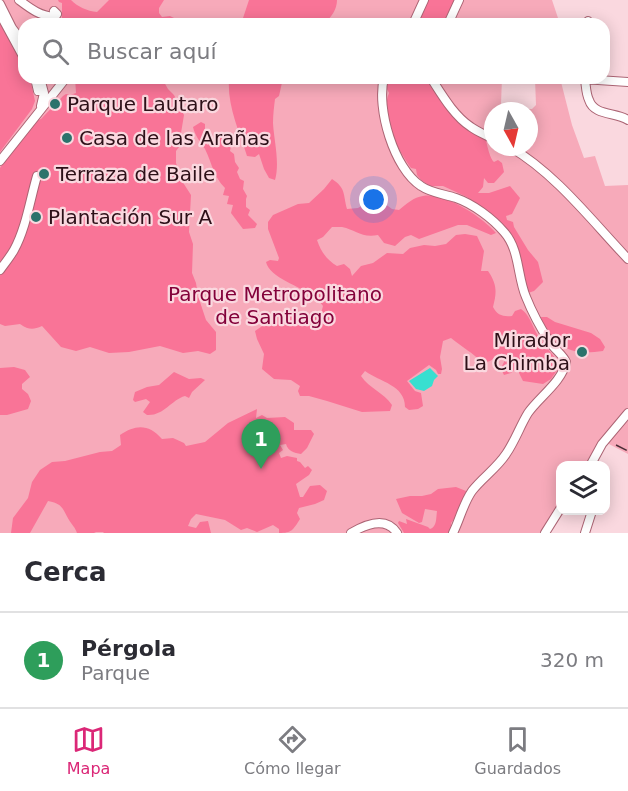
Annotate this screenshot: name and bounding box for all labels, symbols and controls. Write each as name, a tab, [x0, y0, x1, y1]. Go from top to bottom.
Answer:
search box	[18, 18, 610, 84]
icon: search	[39, 35, 72, 68]
text: Buscar aquí	[87, 39, 217, 64]
place label: Parque Lautaro	[67, 92, 219, 116]
marker: Parque Lautaro	[48, 97, 62, 111]
north arrow	[484, 102, 538, 156]
place label: Casa de las Arañas	[79, 126, 270, 150]
marker: Casa de las Arañas	[60, 131, 74, 145]
place label: Terraza de Baile	[55, 162, 215, 186]
marker: Terraza de Baile	[37, 167, 51, 181]
your location	[359, 185, 388, 214]
place label: Plantación Sur A	[48, 205, 212, 229]
marker: Plantación Sur A	[29, 210, 43, 224]
park label: Parque Metropolitano de Santiago	[168, 282, 382, 329]
place label: Mirador La Chimba	[464, 328, 571, 375]
marker: Mirador La Chimba	[575, 345, 589, 359]
pin: 1	[242, 420, 280, 469]
map controls	[556, 461, 610, 515]
button: layers	[556, 461, 610, 515]
text: Cerca	[24, 557, 107, 587]
text: Pérgola	[81, 636, 176, 661]
text: 1	[37, 648, 50, 672]
text: 320 m	[540, 648, 604, 672]
text: Parque	[81, 661, 150, 685]
tab: Mapa	[67, 723, 110, 778]
tab: Cómo llegar	[244, 723, 341, 778]
tab: Guardados	[474, 723, 561, 778]

